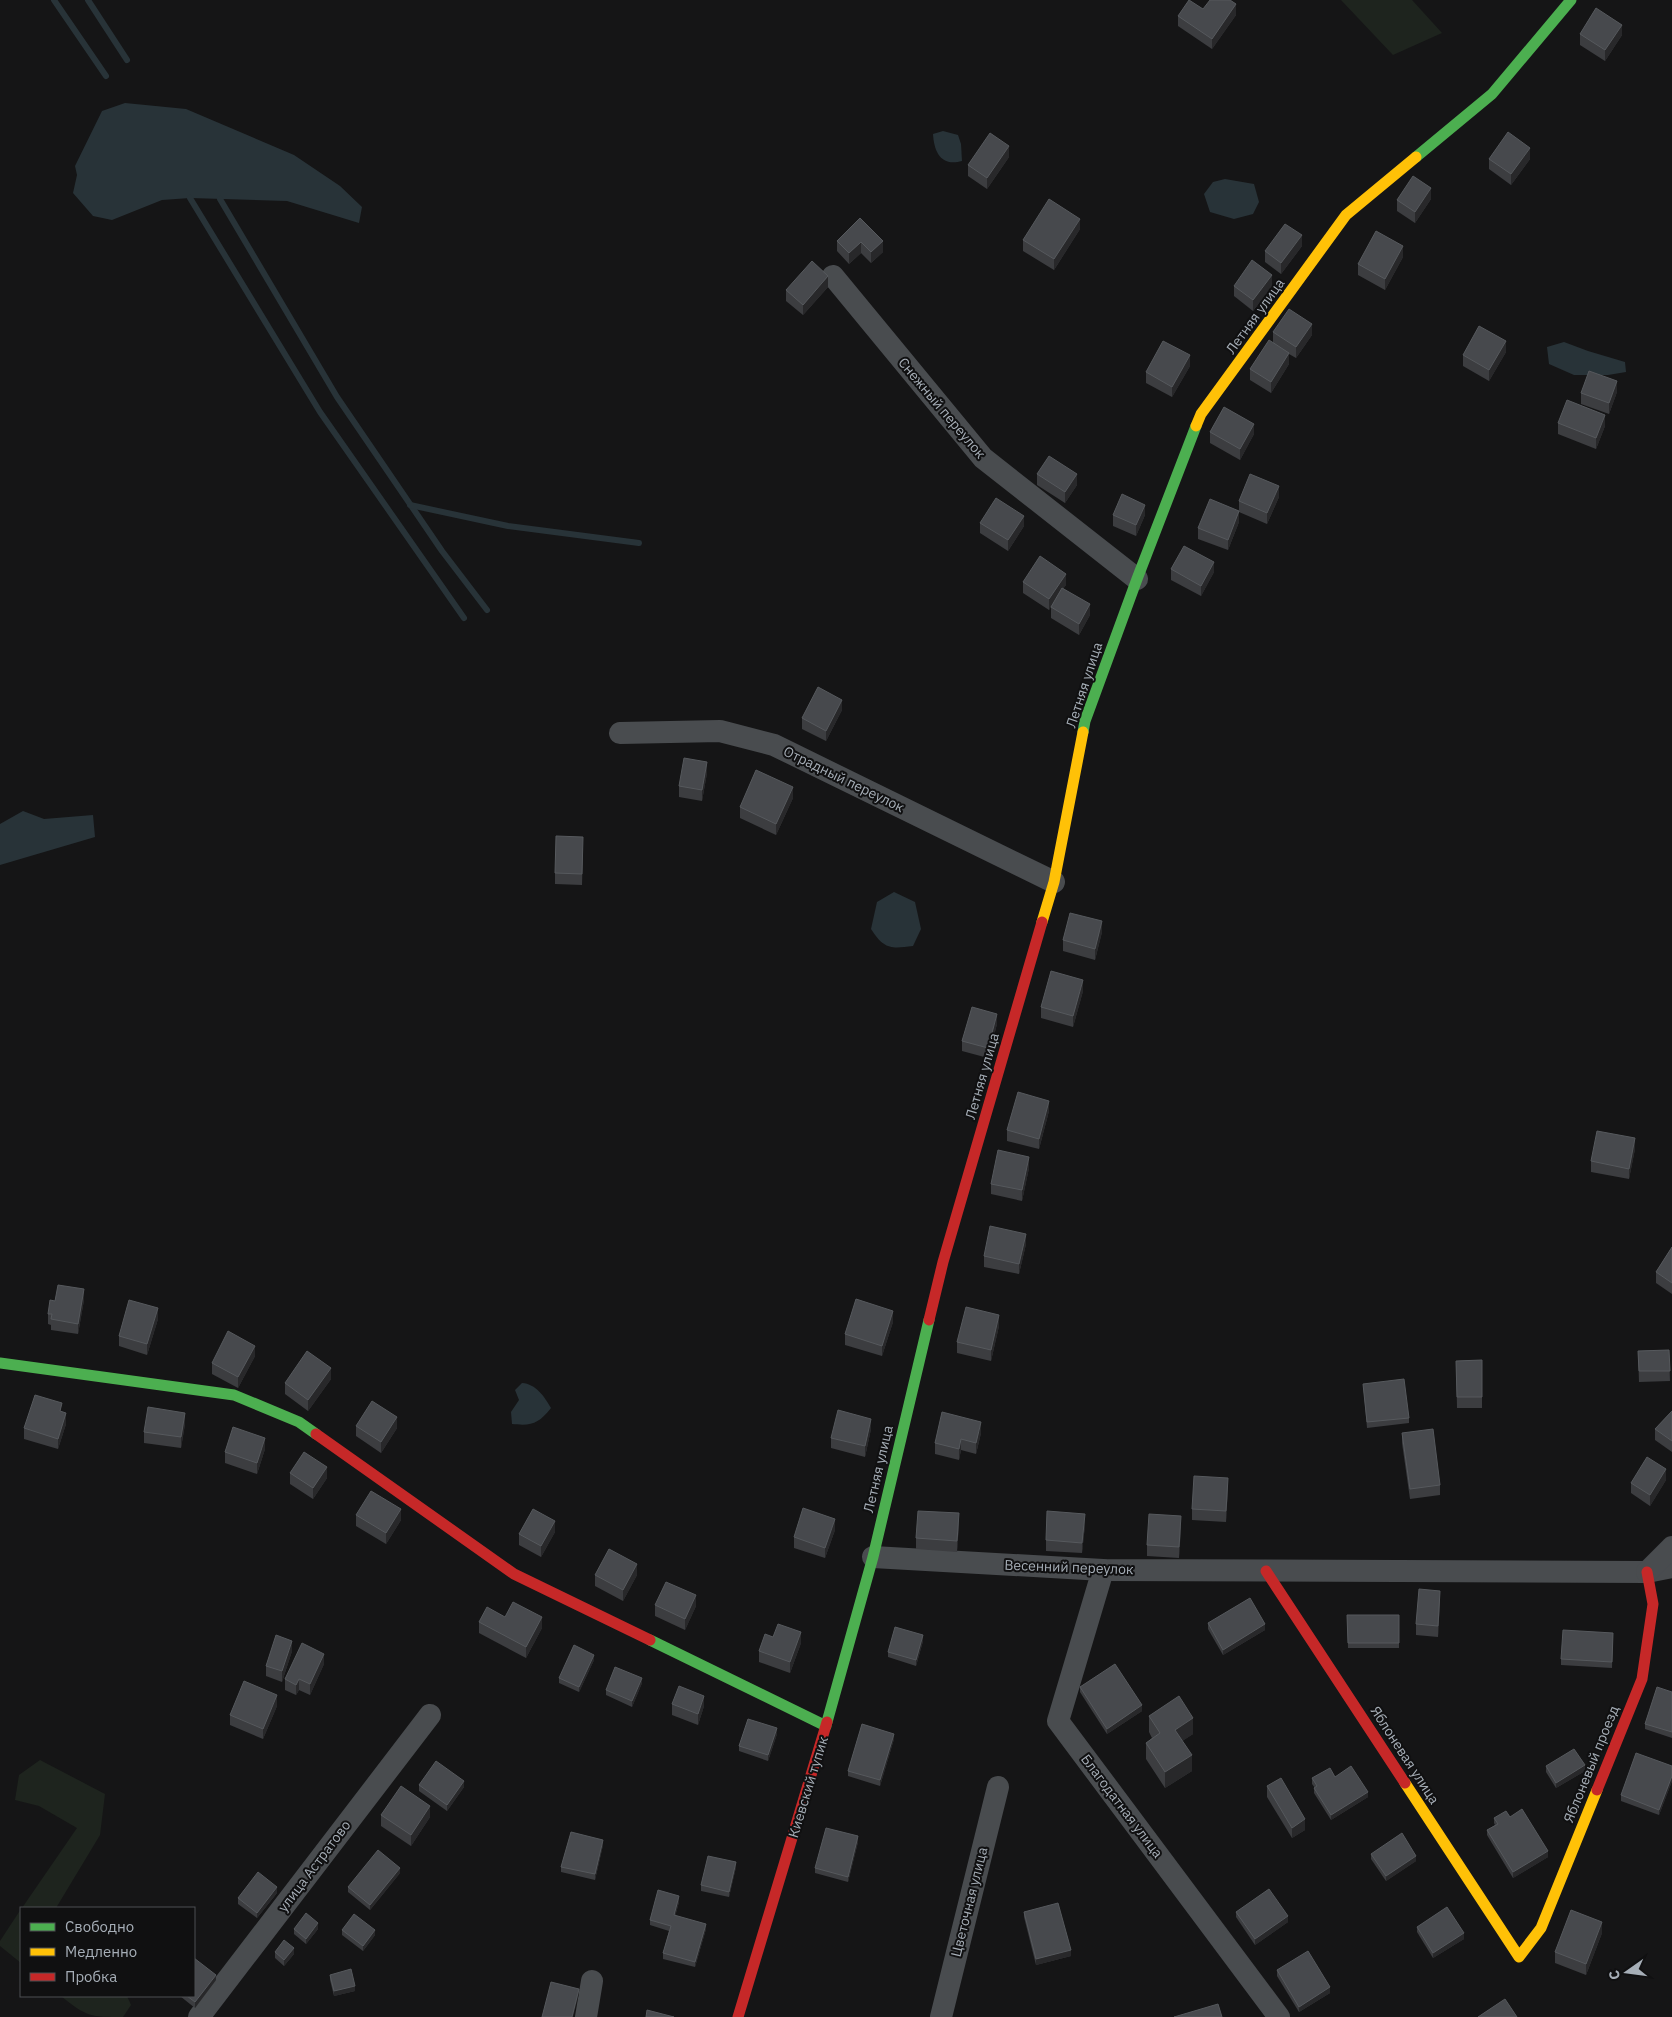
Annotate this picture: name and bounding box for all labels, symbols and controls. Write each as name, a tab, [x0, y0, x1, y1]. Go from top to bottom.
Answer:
street label: Летняя улица	[1222, 274, 1289, 357]
street label: Снежный переулок	[894, 354, 990, 463]
street label: Летняя улица	[1062, 639, 1106, 730]
street label: Отрадный переулок	[781, 742, 908, 816]
street label: Летняя улица	[961, 1030, 1003, 1121]
street label: Летняя улица	[859, 1423, 897, 1514]
street label: Весенний переулок	[1004, 1556, 1134, 1578]
street label: Яблоневая улица	[1367, 1703, 1444, 1808]
street label: Яблоневый проезд	[1559, 1703, 1623, 1825]
street label: Киевский тупик	[784, 1734, 832, 1840]
street label: Благодатная улица	[1077, 1751, 1167, 1862]
street label: улица Астратово	[274, 1817, 354, 1915]
street label: Цветочная улица	[947, 1845, 991, 1959]
legend	[20, 1907, 195, 1997]
text: Свободно	[65, 1917, 134, 1936]
text: Медленно	[65, 1942, 137, 1961]
north arrow	[1602, 1947, 1652, 1997]
text: Пробка	[65, 1967, 117, 1986]
text: С	[1605, 1969, 1624, 1982]

